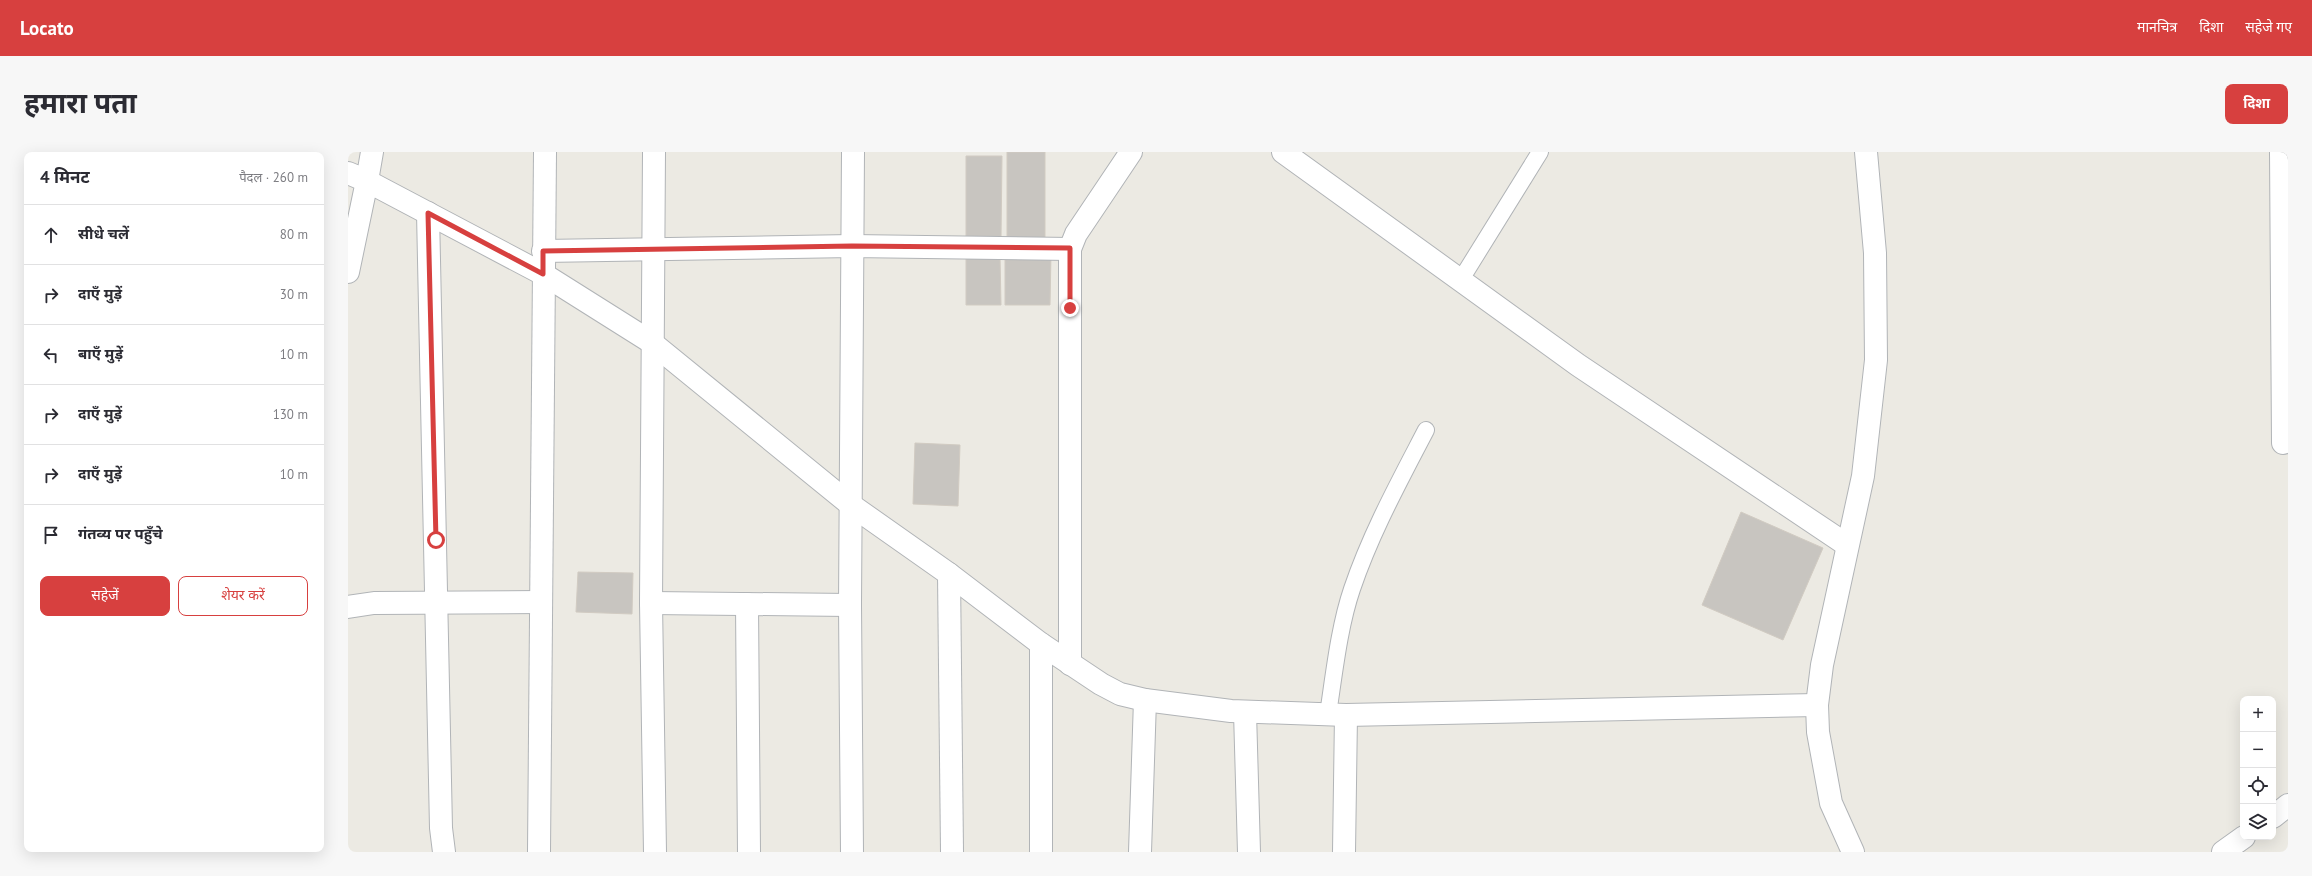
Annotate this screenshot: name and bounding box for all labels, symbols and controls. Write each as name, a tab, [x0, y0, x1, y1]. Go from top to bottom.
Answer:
text: Locato	[20, 16, 74, 40]
text: मानचित्र	[2137, 18, 2177, 36]
text: दिशा	[2199, 18, 2223, 36]
text: सहेजे गए	[2245, 18, 2292, 36]
text: हमारा पता	[24, 84, 137, 121]
button: दिशा	[2225, 84, 2288, 124]
text: 4 मिनट	[40, 166, 90, 188]
text: पैदल · 260 m	[239, 169, 308, 186]
icon: ahead	[40, 224, 62, 246]
text: सीधे चलें	[78, 224, 129, 243]
text: 80 m	[280, 226, 308, 243]
icon: right	[40, 284, 62, 306]
text: दाएँ मुड़ें	[78, 284, 122, 303]
text: 30 m	[280, 286, 308, 303]
route end	[1061, 299, 1079, 317]
icon: left	[40, 344, 62, 366]
text: बाएँ मुड़ें	[78, 344, 123, 363]
text: 10 m	[280, 346, 308, 363]
icon: right	[40, 404, 62, 426]
text: दाएँ मुड़ें	[78, 404, 122, 423]
text: 130 m	[273, 406, 308, 423]
icon: right	[40, 464, 62, 486]
text: दाएँ मुड़ें	[78, 464, 122, 483]
text: 10 m	[280, 466, 308, 483]
icon: arrive	[40, 524, 62, 546]
text: गंतव्य पर पहुँचे	[78, 524, 163, 543]
route start	[427, 531, 445, 549]
button: सहेजें	[40, 576, 170, 616]
button: शेयर करें	[178, 576, 308, 616]
map controls	[2240, 696, 2276, 840]
button: +	[2240, 696, 2276, 732]
button: −	[2240, 732, 2276, 768]
button: locate	[2240, 768, 2276, 804]
button: layers	[2240, 804, 2276, 840]

